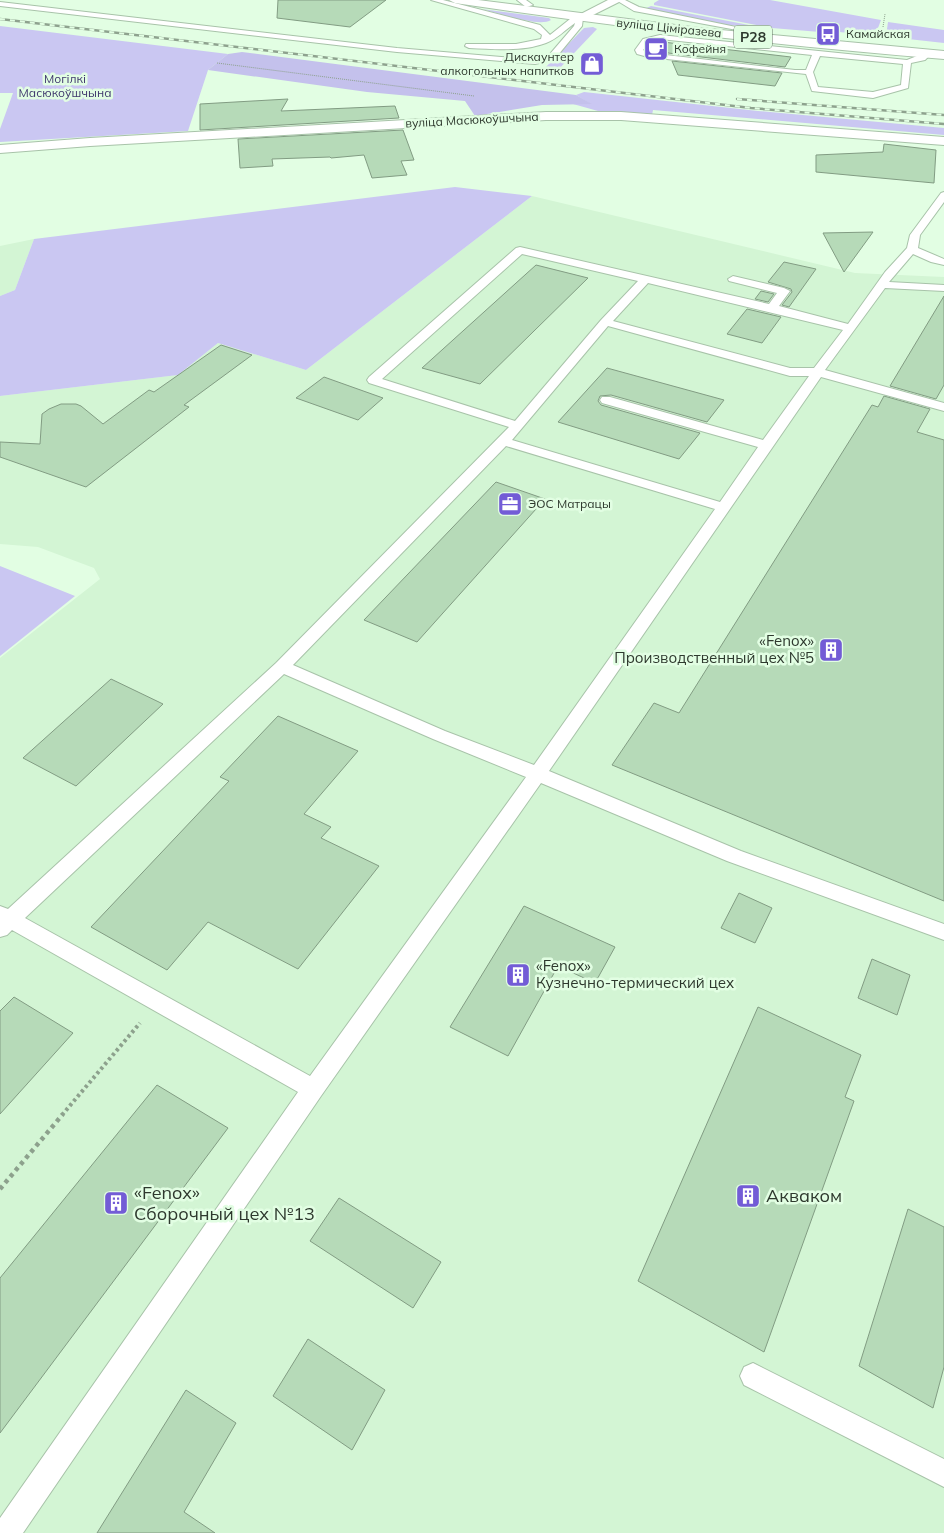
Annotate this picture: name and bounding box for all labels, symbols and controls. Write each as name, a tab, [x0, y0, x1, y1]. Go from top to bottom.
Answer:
street label: вуліца Ціміразева	[616, 15, 722, 40]
bus stop icon: Камайская	[815, 21, 841, 47]
road number: Р28	[734, 26, 772, 48]
place label: Камайская	[846, 26, 910, 41]
cafe icon: Кофейня	[643, 36, 669, 62]
place label: Кофейня	[674, 41, 726, 56]
place label: Дискаунтер алкогольных напитков	[440, 49, 574, 78]
shop icon: Дискаунтер алкогольных напитков	[579, 51, 605, 77]
park label: Могілкі Масюкоўшчына	[19, 71, 111, 100]
street label: вуліца Масюкоўшчына	[405, 109, 539, 130]
office icon: ЭОС Матрацы	[497, 491, 523, 517]
place label: ЭОС Матрацы	[528, 496, 611, 511]
place label: «Fenox» Производственный цех №5	[614, 631, 814, 667]
building icon: «Fenox» Производственный цех №5	[818, 637, 844, 663]
place label: «Fenox» Кузнечно-термический цех	[536, 956, 734, 992]
building icon: «Fenox» Кузнечно-термический цех	[505, 962, 531, 988]
place label: «Fenox» Сборочный цех №13	[134, 1181, 315, 1225]
building icon: Акваком	[735, 1183, 761, 1209]
place label: Акваком	[766, 1184, 842, 1207]
building icon: «Fenox» Сборочный цех №13	[103, 1190, 129, 1216]

